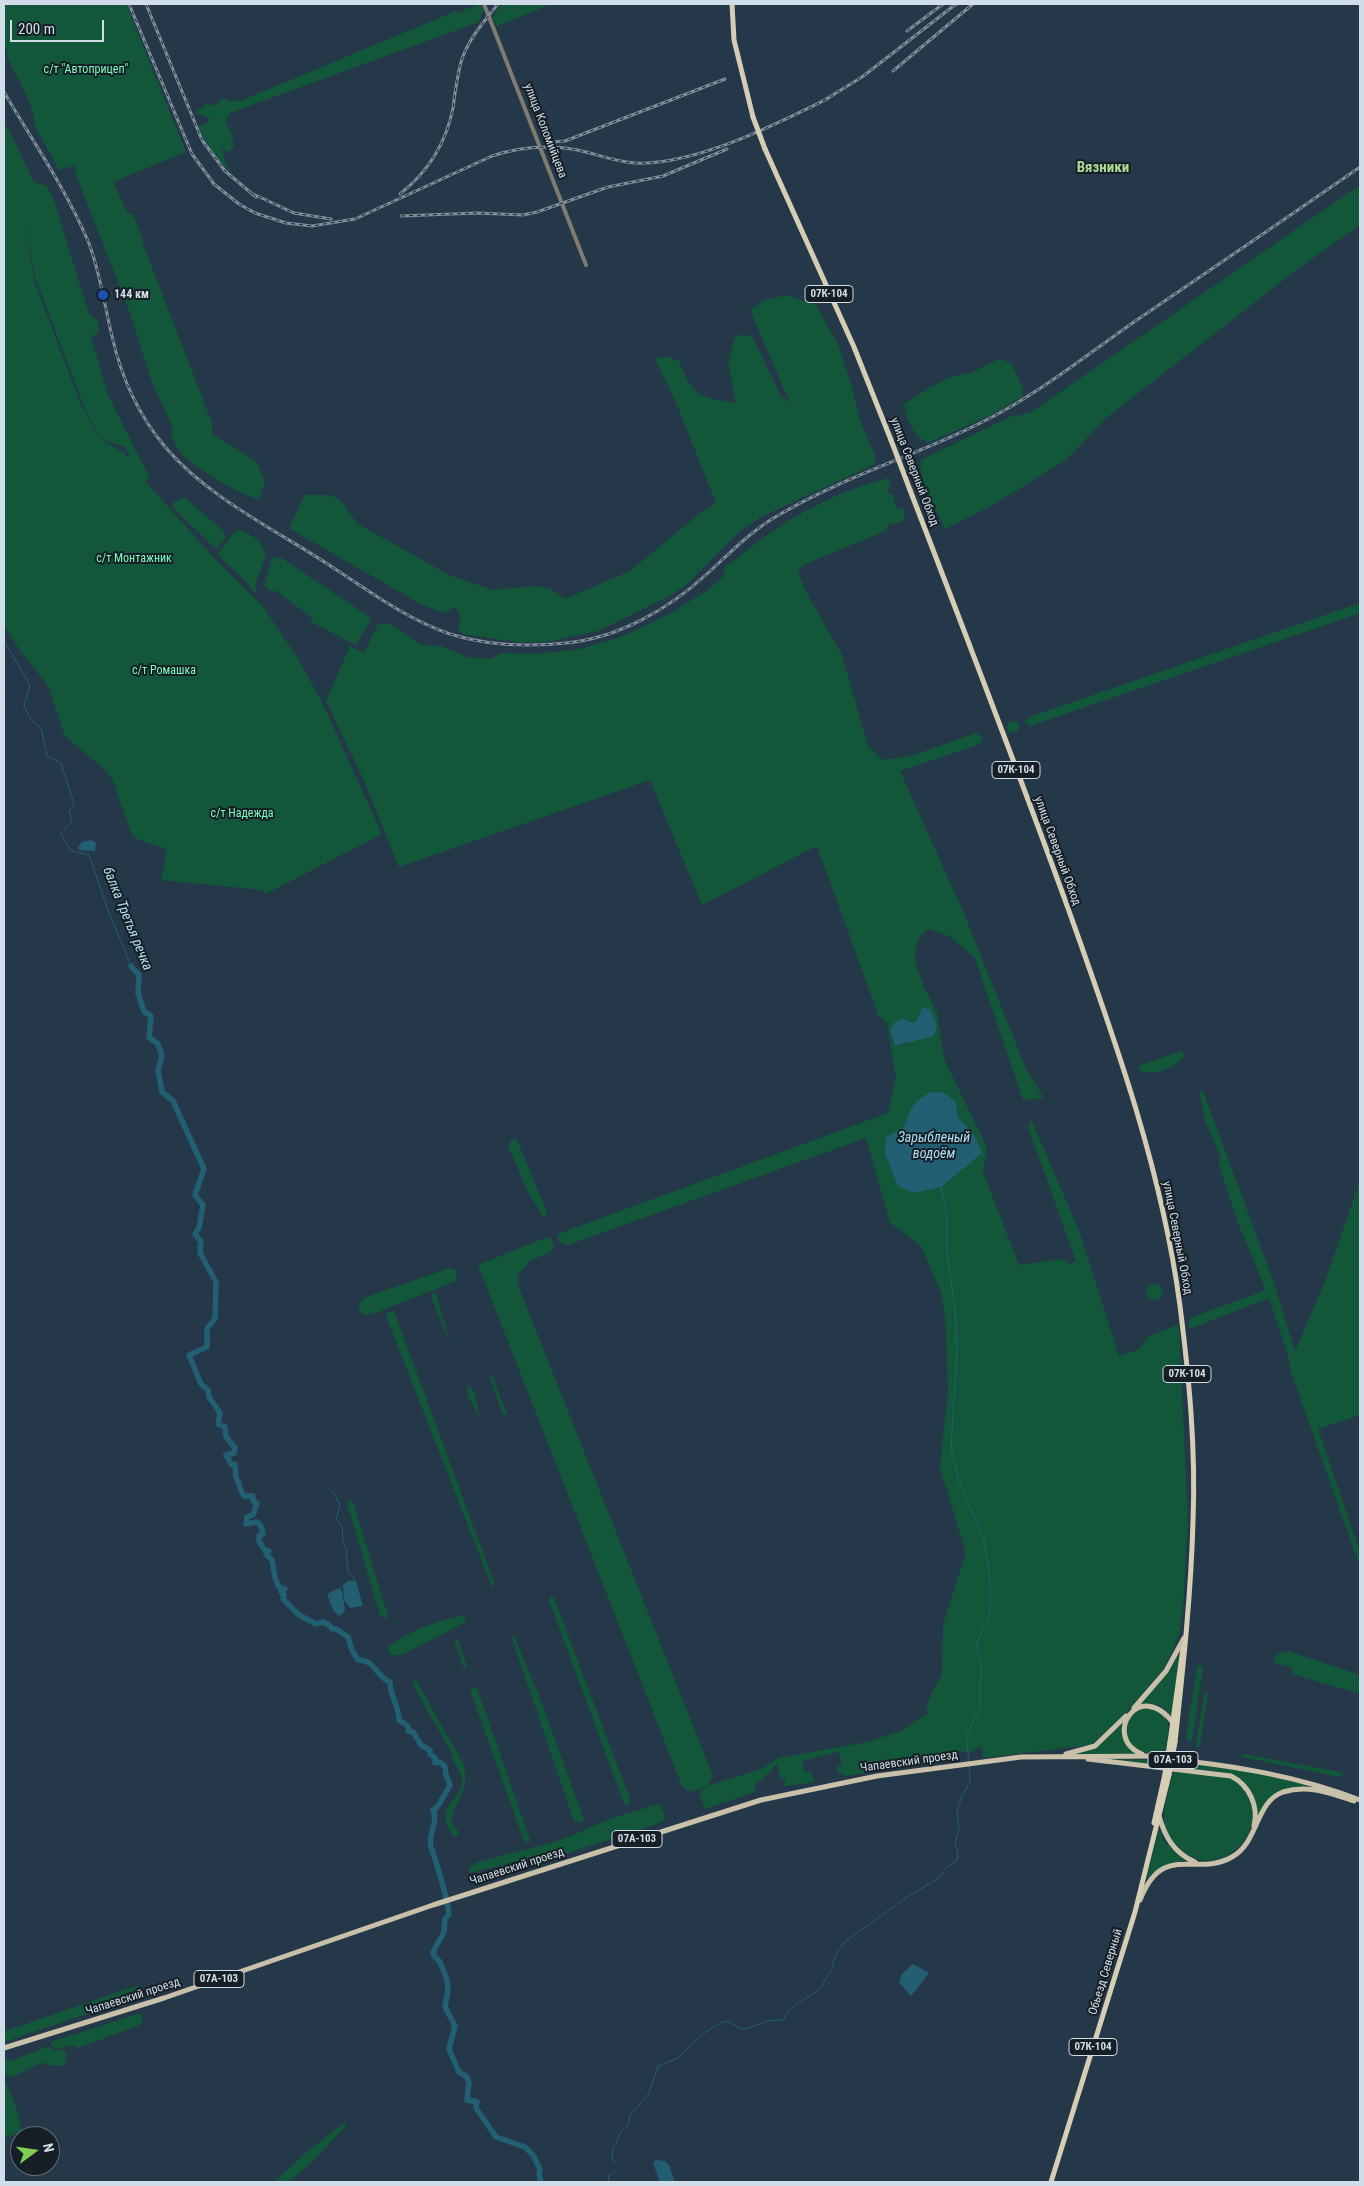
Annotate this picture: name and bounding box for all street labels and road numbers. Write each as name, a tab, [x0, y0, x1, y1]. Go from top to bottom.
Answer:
street label: улица Коломийцева	[520, 82, 570, 180]
road number: 07К-104	[805, 286, 853, 302]
street label: улица Северный Обход	[887, 416, 941, 528]
road number: 07К-104	[992, 762, 1040, 778]
street label: улица Северный Обход	[1031, 794, 1083, 908]
street label: улица Северный Обход	[1159, 1180, 1195, 1296]
road number: 07К-104	[1163, 1366, 1211, 1382]
street label: Чапаевский проезд	[859, 1748, 959, 1776]
road number: 07А-103	[1148, 1752, 1198, 1768]
road number: 07А-103	[612, 1830, 662, 1848]
street label: Чапаевский проезд	[468, 1845, 566, 1889]
street label: Обьезд Северный	[1086, 1927, 1126, 2017]
road number: 07А-103	[194, 1970, 244, 1988]
street label: Чапаевский проезд	[84, 1975, 182, 2019]
road number: 07К-104	[1069, 2038, 1117, 2056]

